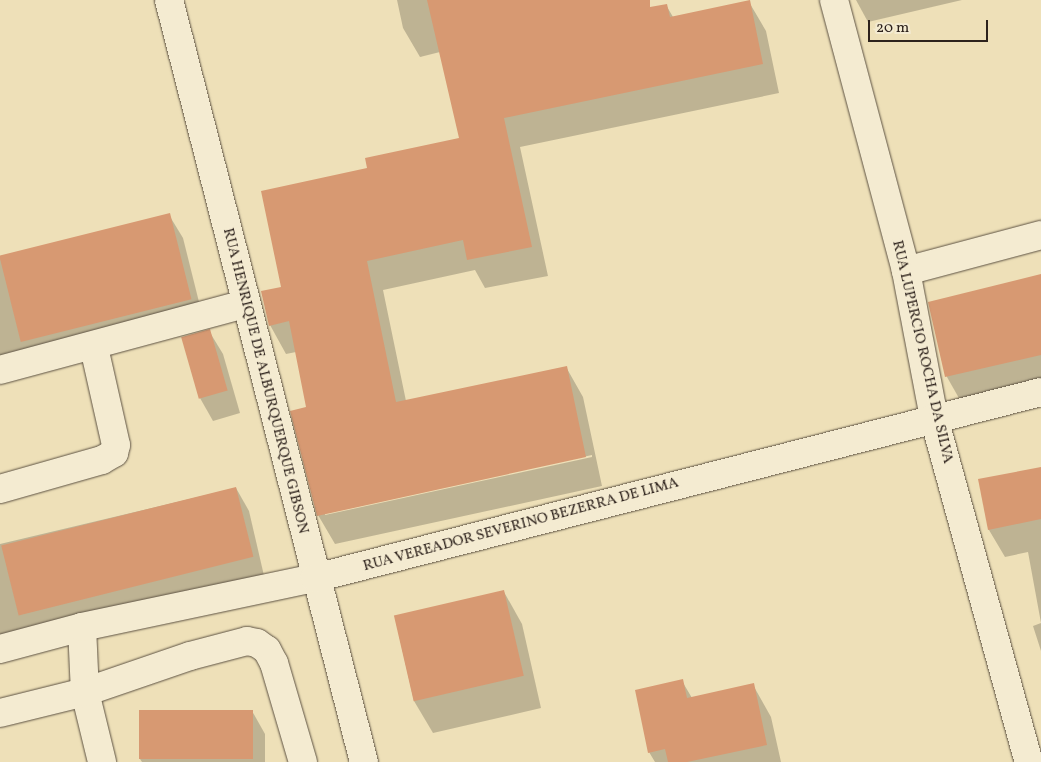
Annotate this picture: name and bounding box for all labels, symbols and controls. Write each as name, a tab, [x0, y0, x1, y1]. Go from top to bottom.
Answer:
scale bar	[871, 10, 991, 42]
text: 20 m	[876, 18, 909, 39]
street label: RUA HENRIQUE DE ALBURQUERQUE GIBSON	[218, 226, 312, 536]
street label: RUA LUPERCIO ROCHA DA SILVA	[888, 239, 956, 465]
street label: RUA VEREADOR SEVERINO BEZERRA DE LIMA	[361, 474, 681, 576]

